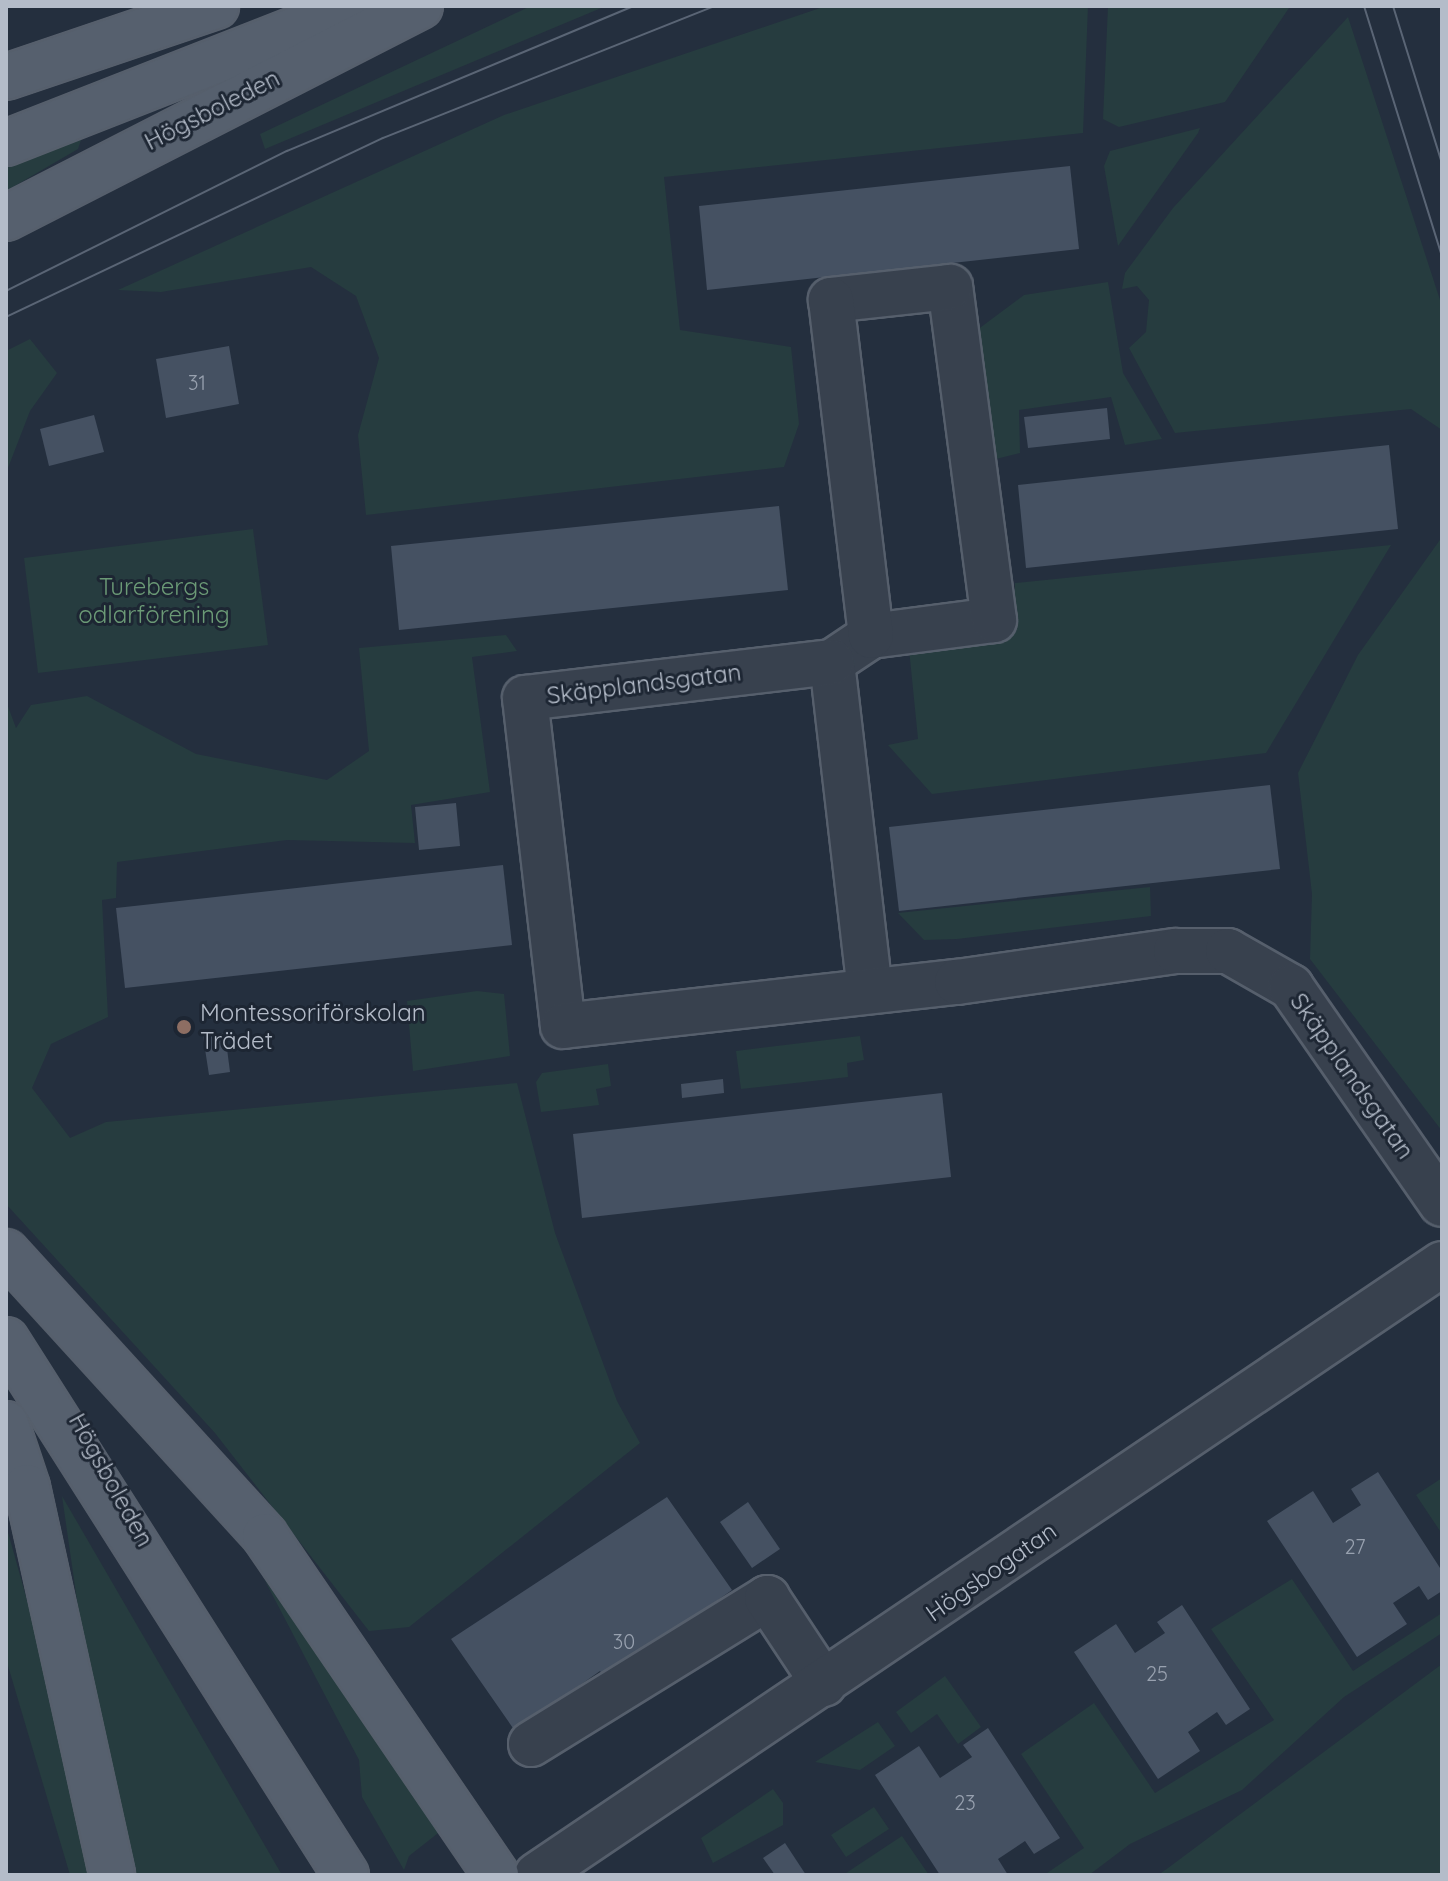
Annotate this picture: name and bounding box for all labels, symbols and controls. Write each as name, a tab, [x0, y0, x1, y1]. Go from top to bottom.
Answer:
street label: Högsboleden	[140, 64, 284, 156]
house number: 31	[188, 370, 206, 394]
park label: Turebergs odlarförening	[78, 573, 230, 629]
street label: Skäpplandsgatan	[545, 658, 743, 710]
street label: Skäpplandsgatan	[1284, 988, 1420, 1164]
place label: Montessoriförskolan Trädet	[200, 999, 426, 1055]
marker: Montessoriförskolan Trädet	[175, 1018, 193, 1036]
street label: Högsboleden	[63, 1408, 159, 1552]
street label: Högsbogatan	[920, 1516, 1062, 1628]
house number: 27	[1345, 1534, 1365, 1558]
house number: 30	[613, 1629, 635, 1653]
house number: 25	[1146, 1661, 1168, 1685]
house number: 23	[954, 1790, 976, 1814]

